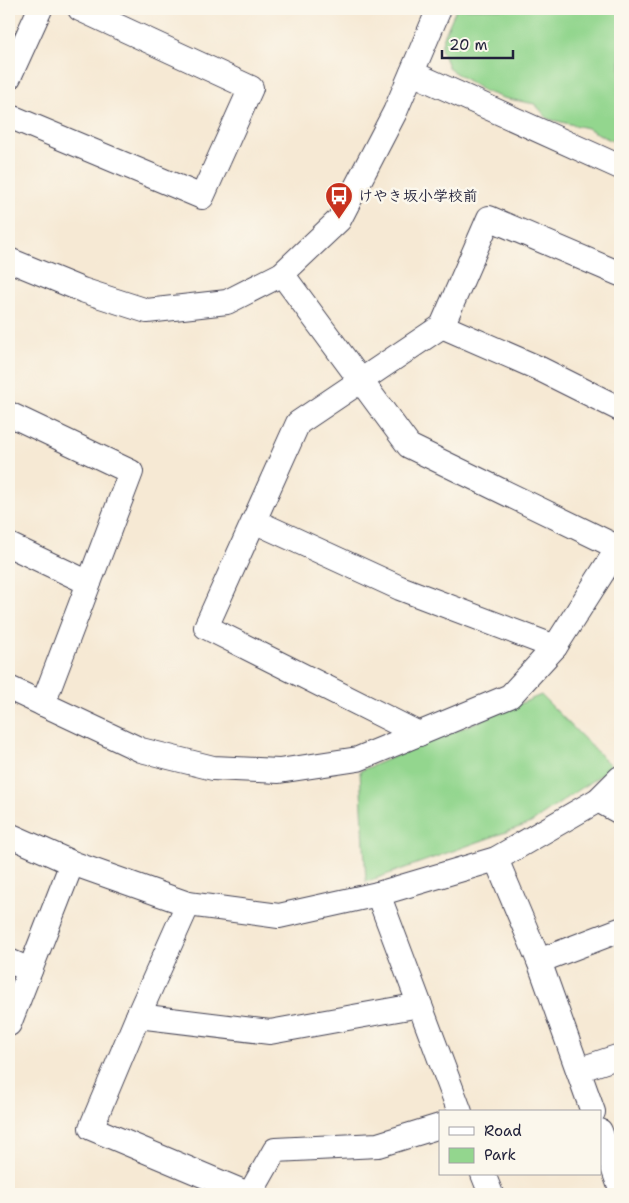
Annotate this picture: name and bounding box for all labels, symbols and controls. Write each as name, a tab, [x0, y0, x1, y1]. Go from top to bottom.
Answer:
scale bar	[442, 28, 513, 60]
text: 20 m	[449, 35, 488, 55]
bus stop icon: けやき坂小学校前	[324, 181, 354, 220]
place label: けやき坂小学校前	[358, 186, 478, 206]
legend	[439, 1110, 602, 1176]
text: Road	[484, 1121, 522, 1141]
text: Park	[484, 1145, 516, 1165]

